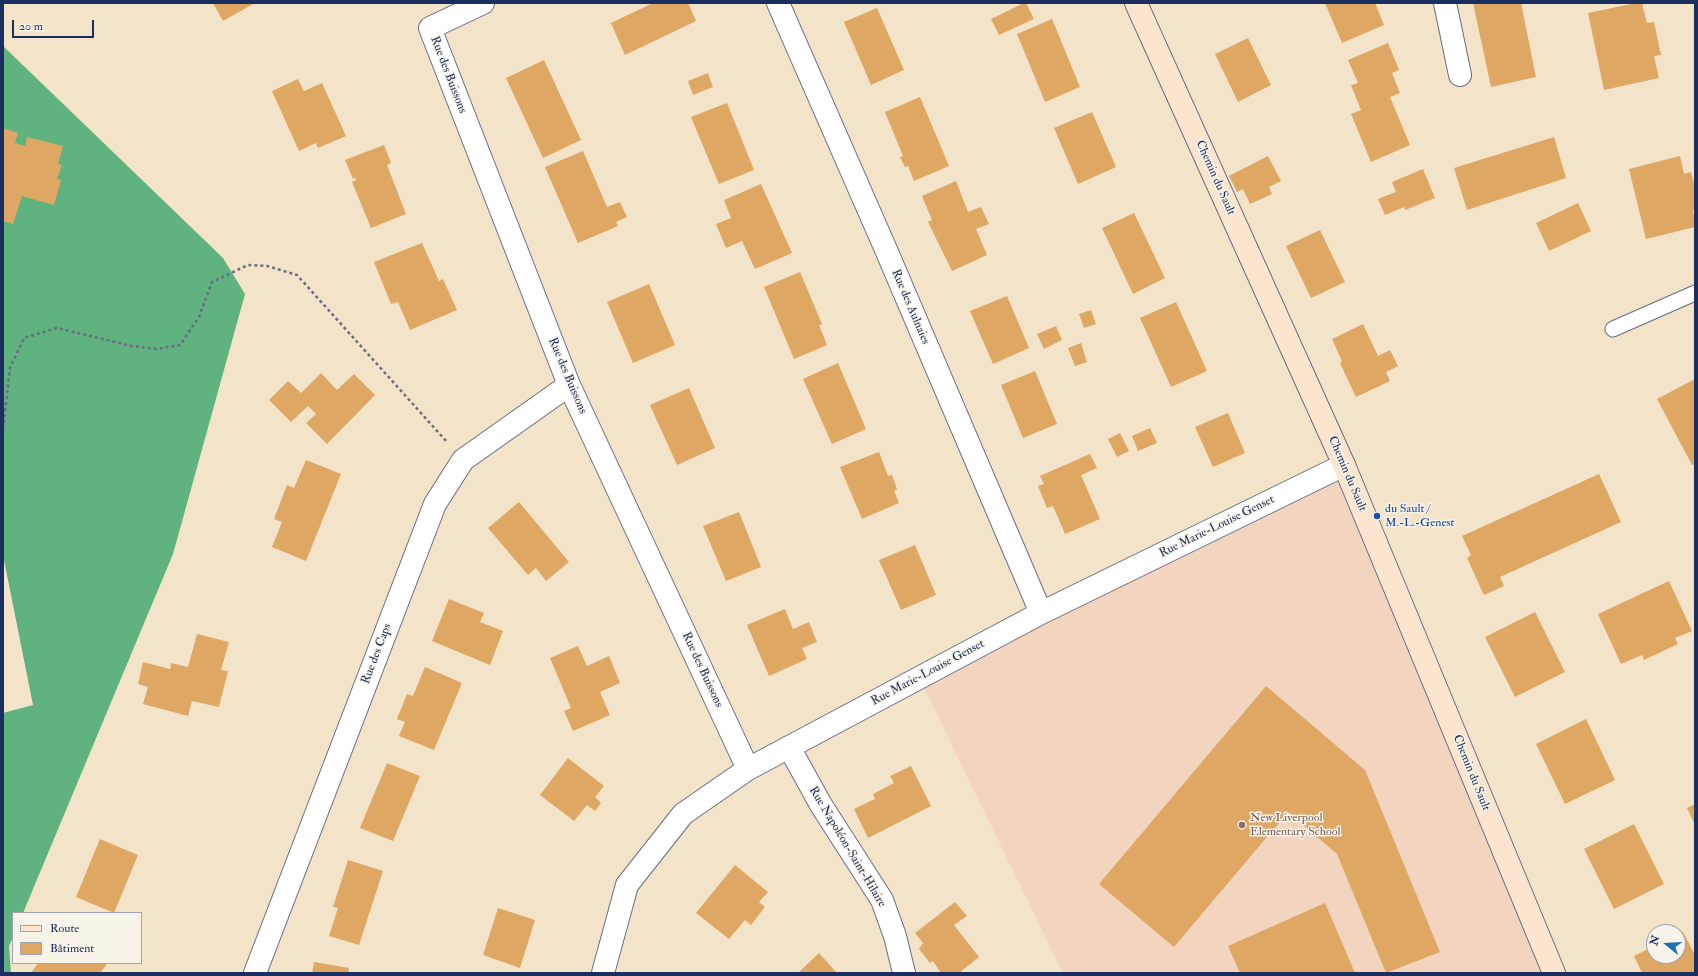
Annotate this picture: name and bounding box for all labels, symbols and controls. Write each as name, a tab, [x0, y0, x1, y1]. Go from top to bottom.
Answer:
scale bar	[14, 12, 96, 38]
text: 20 m	[19, 19, 43, 34]
street label: Rue des Buissons	[427, 34, 469, 116]
street label: Chemin du Sault	[1192, 138, 1238, 218]
street label: Rue des Aulnaies	[888, 267, 932, 347]
street label: Rue des Buissons	[544, 336, 590, 416]
street label: Chemin du Sault	[1325, 434, 1369, 514]
street label: Rue Marie-Louise Genset	[1157, 493, 1277, 561]
place label: du Sault / M.-L.-Genest	[1385, 502, 1454, 530]
marker: du Sault / M.-L.-Genest	[1372, 511, 1382, 521]
street label: Rue des Caps	[359, 622, 395, 686]
street label: Rue des Buissons	[678, 630, 726, 710]
street label: Rue Marie-Louise Genset	[869, 637, 987, 709]
street label: Chemin du Sault	[1449, 733, 1493, 813]
street label: Rue Napoléon-Saint-Hilaire	[805, 784, 889, 910]
place label: New Liverpool Elementary School	[1250, 811, 1341, 839]
marker: New Liverpool Elementary School	[1237, 820, 1247, 830]
legend	[12, 912, 142, 964]
text: Route	[50, 921, 79, 936]
north arrow	[1646, 924, 1686, 964]
text: N	[1647, 934, 1663, 947]
text: Bâtiment	[50, 941, 94, 956]

